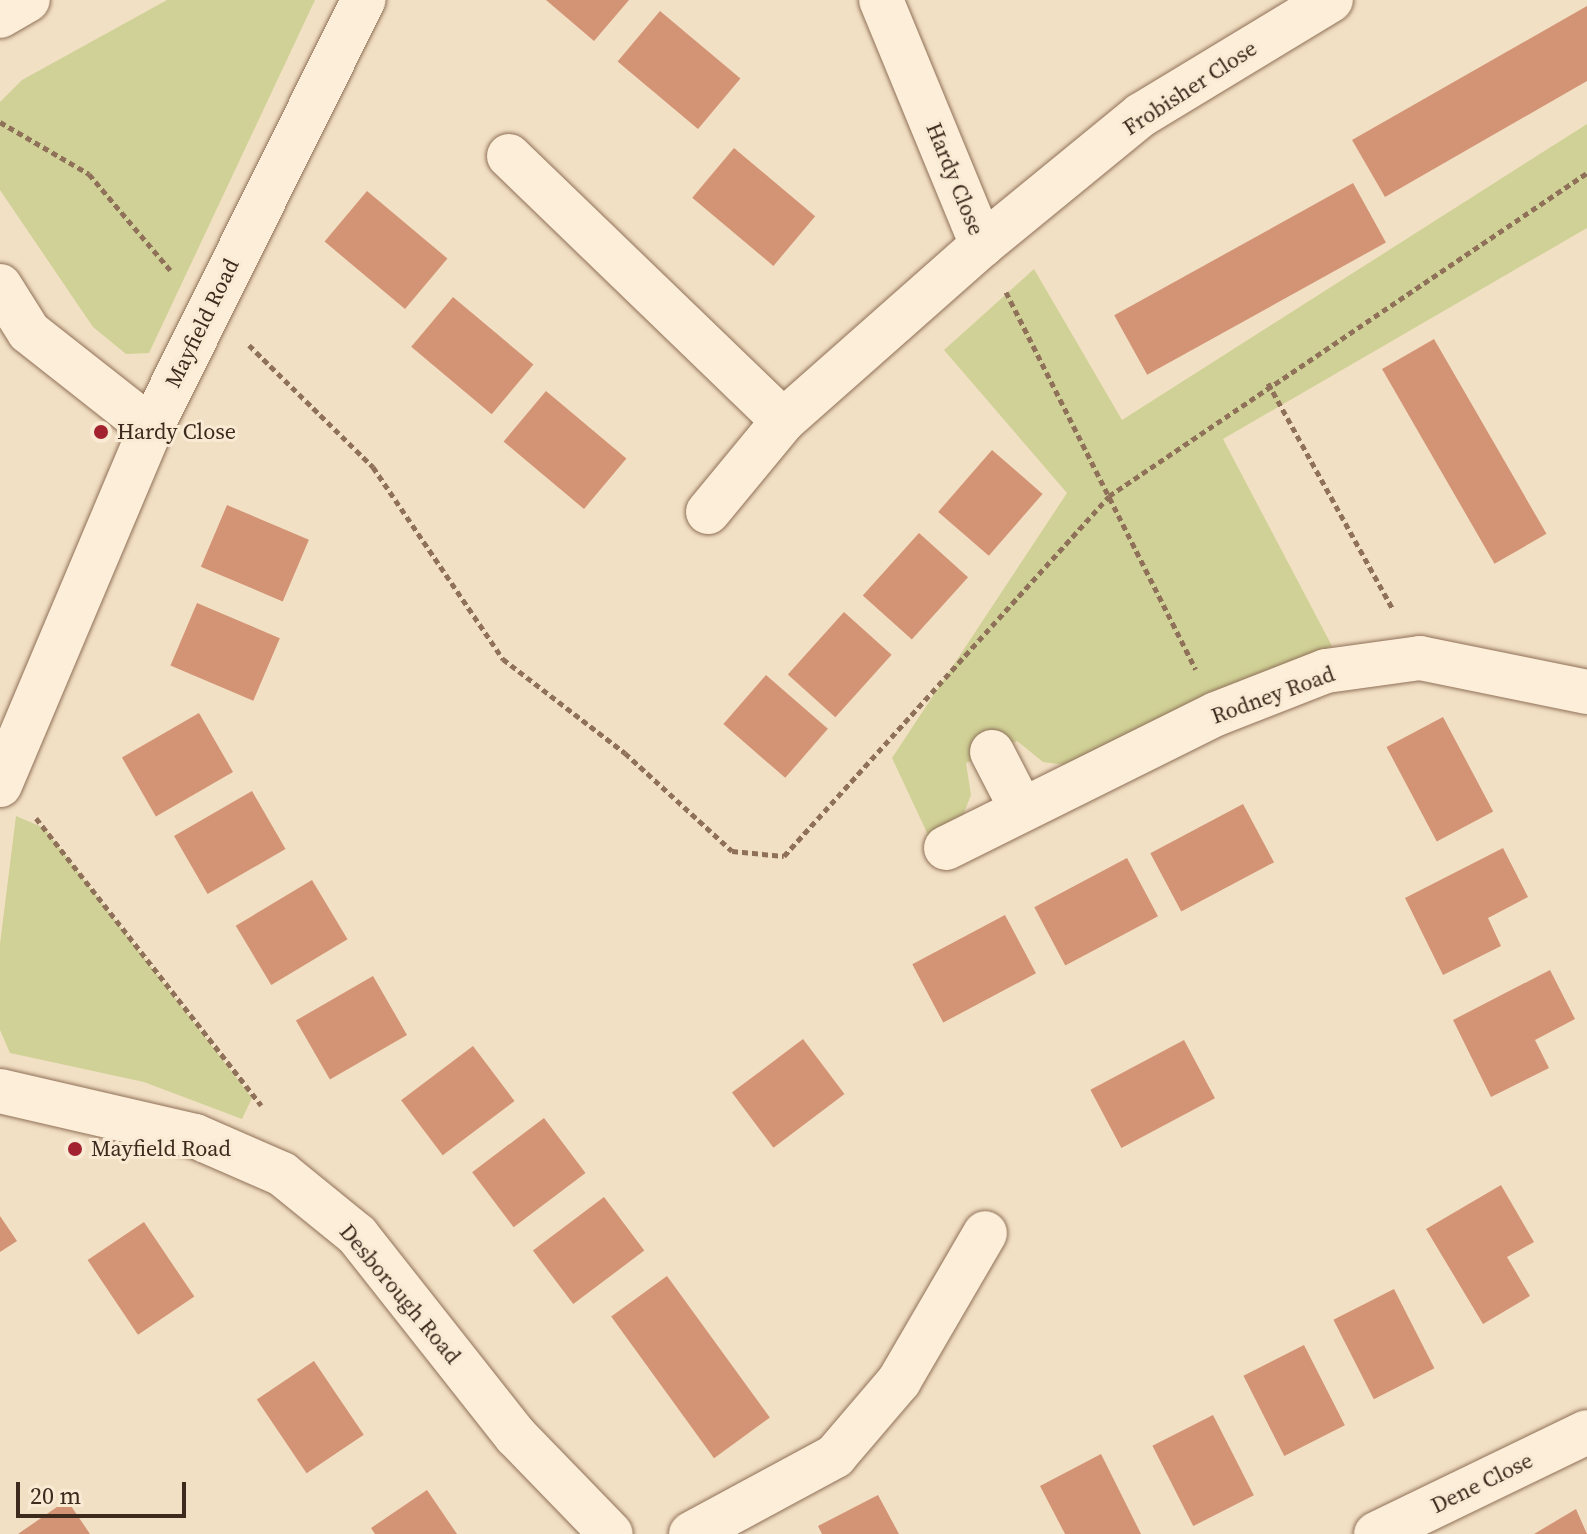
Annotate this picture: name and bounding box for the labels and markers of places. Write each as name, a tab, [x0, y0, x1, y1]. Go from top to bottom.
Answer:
place label: Hardy Close	[117, 419, 236, 445]
marker: Hardy Close	[92, 423, 110, 441]
place label: Mayfield Road	[91, 1136, 231, 1162]
marker: Mayfield Road	[66, 1140, 84, 1158]

